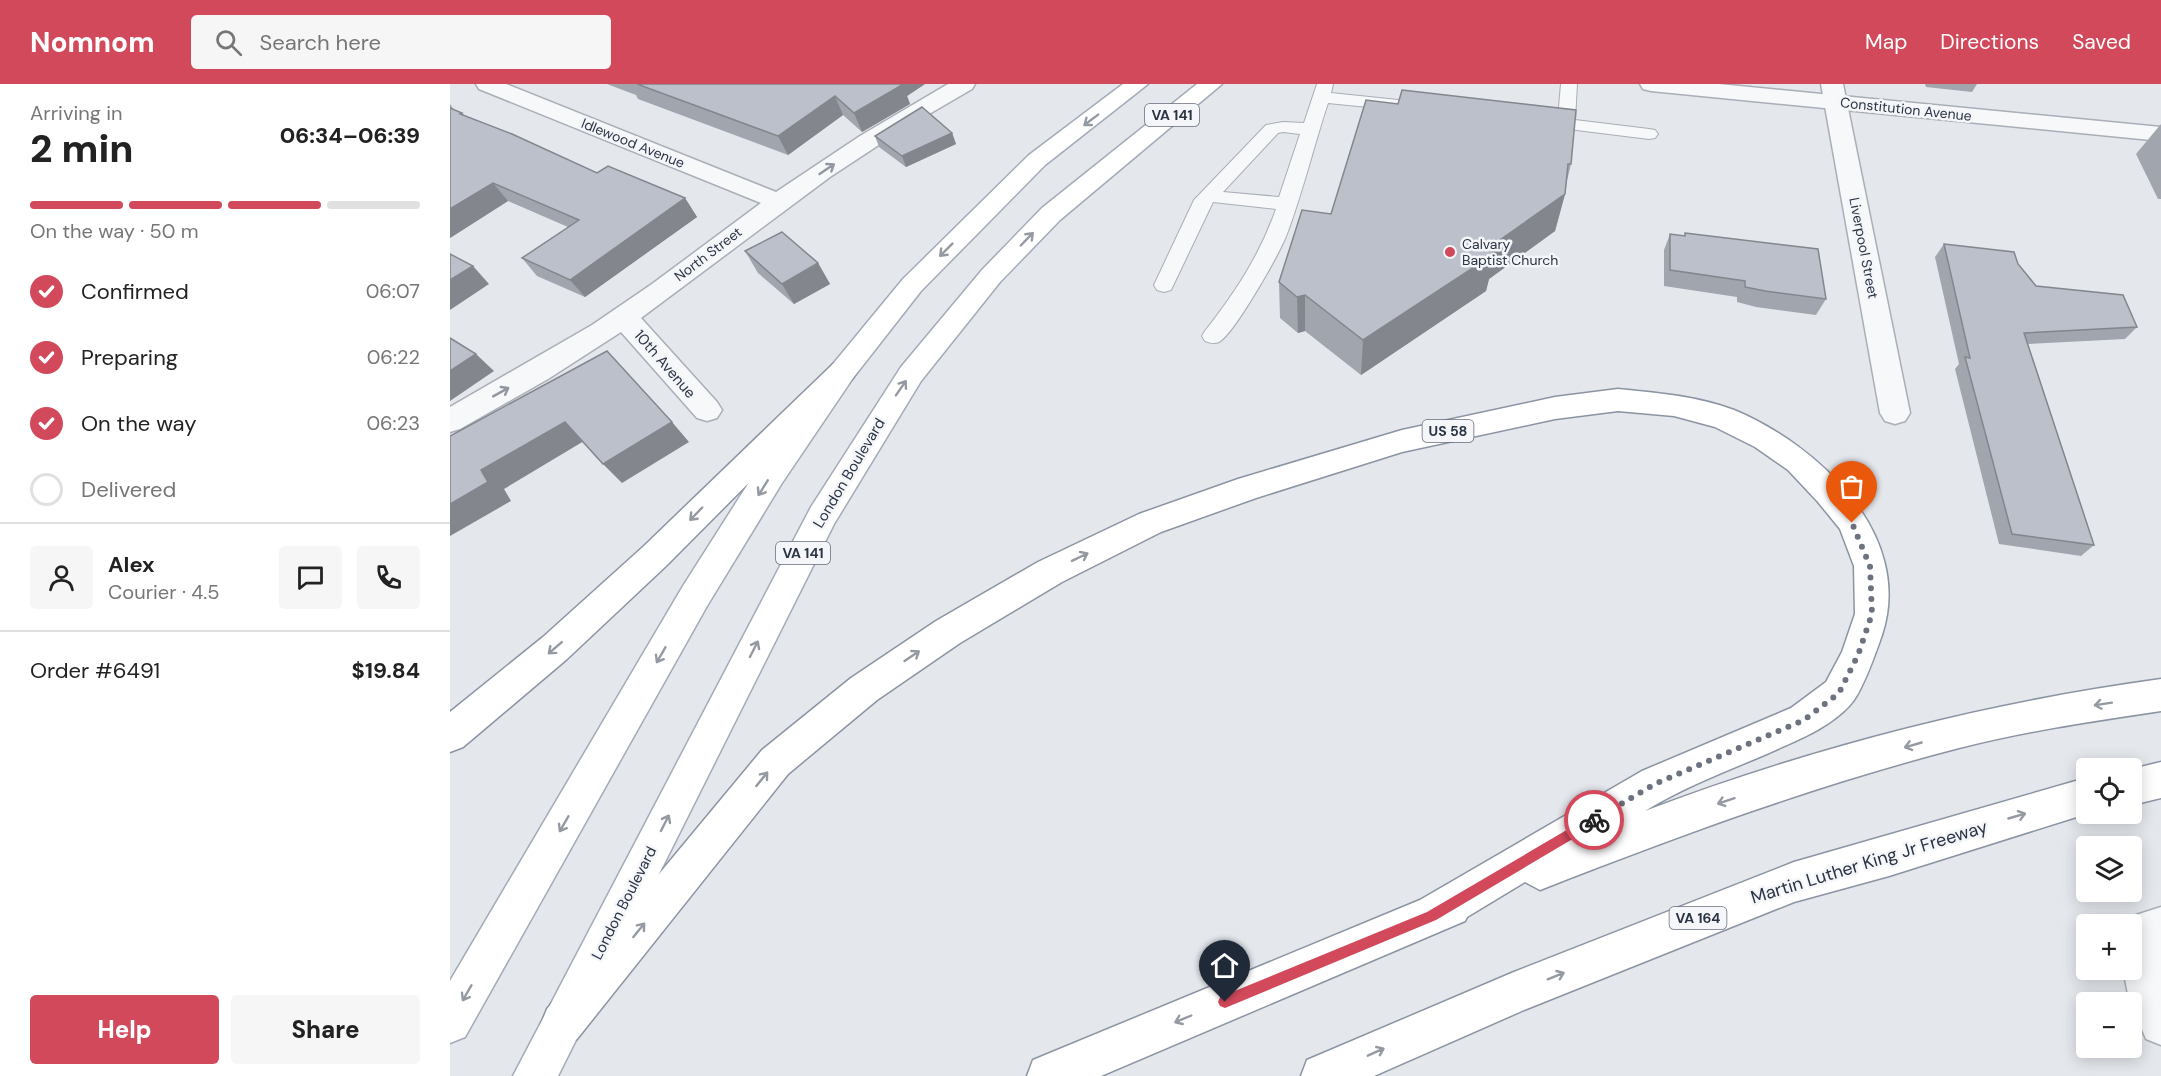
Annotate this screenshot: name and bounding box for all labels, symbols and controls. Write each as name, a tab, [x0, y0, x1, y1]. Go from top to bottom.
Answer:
search box	[191, 15, 611, 69]
text: Nomnom	[30, 24, 155, 61]
icon: search	[212, 26, 245, 59]
text: Search here	[260, 28, 381, 57]
text: Map	[1865, 28, 1907, 56]
text: Directions	[1940, 28, 2039, 56]
text: Saved	[2072, 28, 2131, 56]
street label: Constitution Avenue	[1839, 93, 1973, 125]
text: Arriving in	[30, 100, 122, 126]
road number: VA 141	[1145, 104, 1199, 126]
one-way arrow	[1083, 113, 1099, 126]
street label: Idlewood Avenue	[579, 114, 687, 172]
text: 06:34–06:39	[280, 121, 420, 150]
text: 2 min	[30, 123, 134, 174]
one-way arrow	[818, 163, 835, 175]
street label: Liverpool Street	[1845, 196, 1883, 300]
text: On the way · 50 m	[30, 218, 199, 244]
street label: North Street	[671, 223, 745, 285]
one-way arrow	[1020, 232, 1034, 247]
place label: Calvary Baptist Church	[1462, 235, 1558, 269]
one-way arrow	[939, 243, 954, 258]
marker: Calvary Baptist Church	[1443, 245, 1457, 259]
icon: check	[30, 275, 63, 308]
text: Confirmed	[81, 277, 189, 306]
text: 06:07	[366, 278, 420, 304]
street label: 10th Avenue	[630, 326, 700, 402]
icon: check	[30, 341, 63, 374]
text: Preparing	[81, 343, 178, 372]
text: 06:22	[367, 344, 420, 370]
one-way arrow	[895, 381, 907, 397]
one-way arrow	[492, 386, 509, 398]
icon: check	[30, 407, 63, 440]
text: On the way	[81, 409, 196, 438]
text: 06:23	[366, 410, 420, 436]
street label: London Boulevard	[808, 415, 890, 531]
road number: US 58	[1422, 420, 1474, 442]
pin	[1826, 461, 1877, 523]
icon: bag	[1835, 470, 1868, 503]
text: Delivered	[81, 475, 176, 504]
one-way arrow	[756, 479, 768, 496]
one-way arrow	[689, 507, 704, 522]
road number: VA 141	[776, 542, 830, 564]
button: person	[30, 546, 93, 609]
button: chat	[279, 546, 342, 609]
button: phone	[357, 546, 420, 609]
text: Alex	[108, 550, 155, 579]
one-way arrow	[1071, 551, 1089, 563]
text: Courier · 4.5	[108, 579, 220, 605]
one-way arrow	[748, 640, 760, 658]
one-way arrow	[548, 641, 563, 655]
one-way arrow	[655, 645, 666, 663]
one-way arrow	[904, 650, 920, 662]
text: Order #6491	[30, 656, 160, 685]
text: $19.84	[352, 656, 420, 685]
one-way arrow	[2094, 698, 2114, 709]
one-way arrow	[1904, 740, 1923, 751]
map controls	[2076, 758, 2142, 1058]
button: locate	[2076, 758, 2142, 824]
one-way arrow	[755, 771, 768, 787]
courier	[1564, 790, 1624, 850]
one-way arrow	[1717, 796, 1736, 807]
icon: bike	[1578, 804, 1611, 837]
one-way arrow	[2007, 810, 2026, 821]
one-way arrow	[660, 814, 671, 832]
one-way arrow	[558, 815, 570, 832]
street label: Martin Luther King Jr Freeway	[1748, 815, 1990, 909]
button: layers	[2076, 836, 2142, 902]
street label: London Boulevard	[587, 843, 661, 963]
road number: VA 164	[1670, 907, 1726, 929]
button: +	[2076, 914, 2142, 980]
one-way arrow	[632, 922, 645, 938]
pin	[1199, 940, 1250, 1002]
icon: home	[1208, 949, 1241, 982]
one-way arrow	[1546, 970, 1564, 981]
one-way arrow	[461, 984, 473, 1001]
button: −	[2076, 992, 2142, 1058]
button: Help	[30, 995, 219, 1064]
button: Share	[231, 995, 420, 1064]
one-way arrow	[1175, 1014, 1193, 1025]
one-way arrow	[1367, 1046, 1385, 1058]

